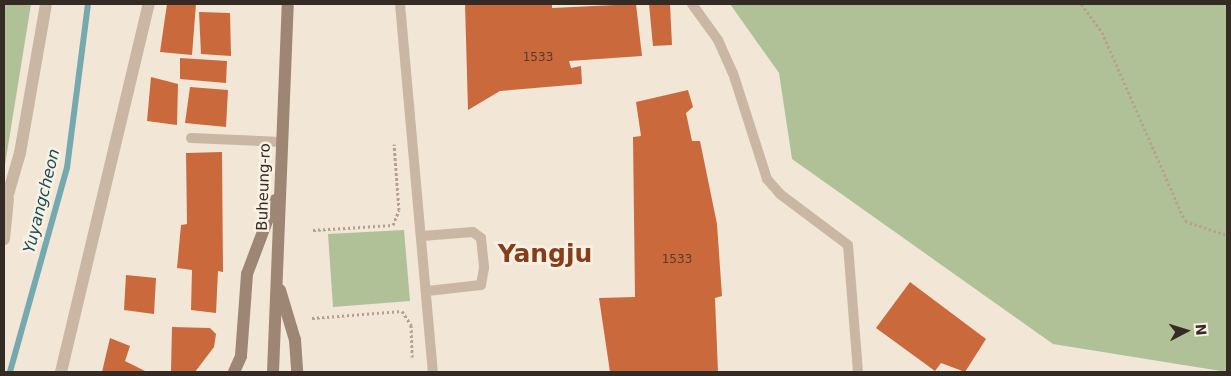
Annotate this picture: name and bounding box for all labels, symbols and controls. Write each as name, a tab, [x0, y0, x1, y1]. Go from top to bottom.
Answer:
house number: 1533	[523, 51, 553, 65]
street label: Buheung-ro	[253, 143, 275, 231]
water label: Yuyangcheon	[20, 147, 64, 255]
district label: Yangju	[498, 239, 592, 269]
house number: 1533	[662, 253, 692, 267]
north arrow	[1161, 306, 1211, 356]
text: N	[1192, 323, 1209, 336]

